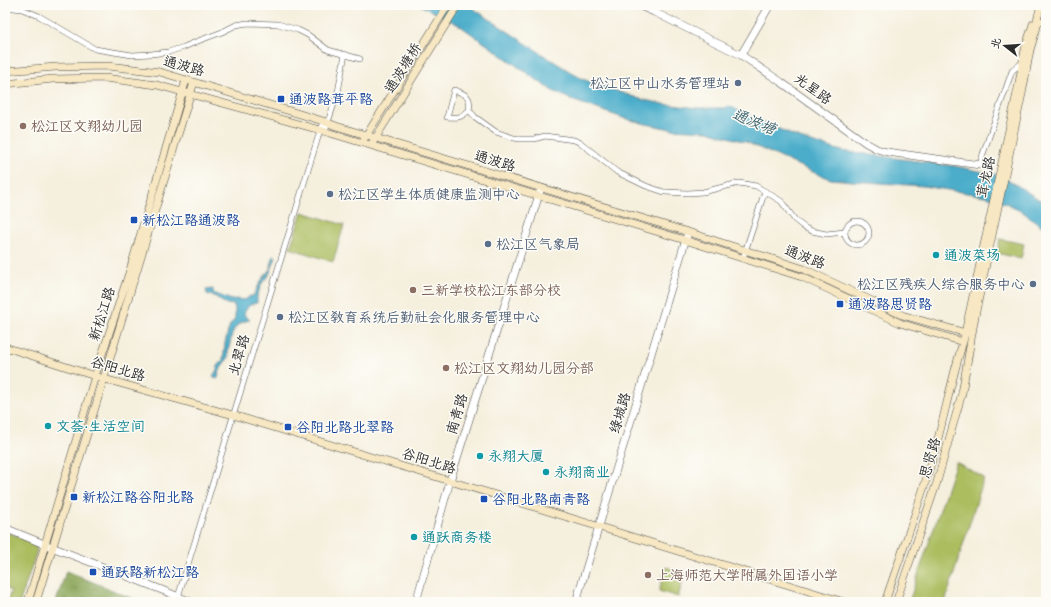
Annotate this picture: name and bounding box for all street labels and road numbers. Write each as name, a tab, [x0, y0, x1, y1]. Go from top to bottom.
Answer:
street label: 通波塘桥	[381, 40, 425, 96]
street label: 通波路	[162, 52, 206, 80]
street label: 光星路	[791, 70, 835, 108]
street label: 通波路	[472, 147, 518, 175]
street label: 茸龙路	[973, 155, 999, 199]
street label: 通波路	[782, 242, 828, 272]
street label: 新松江路	[85, 285, 119, 343]
street label: 北翠路	[225, 332, 253, 378]
street label: 谷阳北路	[89, 353, 147, 385]
street label: 绿城路	[606, 390, 634, 436]
street label: 南青路	[443, 391, 471, 437]
street label: 思贤路	[916, 435, 944, 481]
street label: 谷阳北路	[400, 445, 458, 477]

